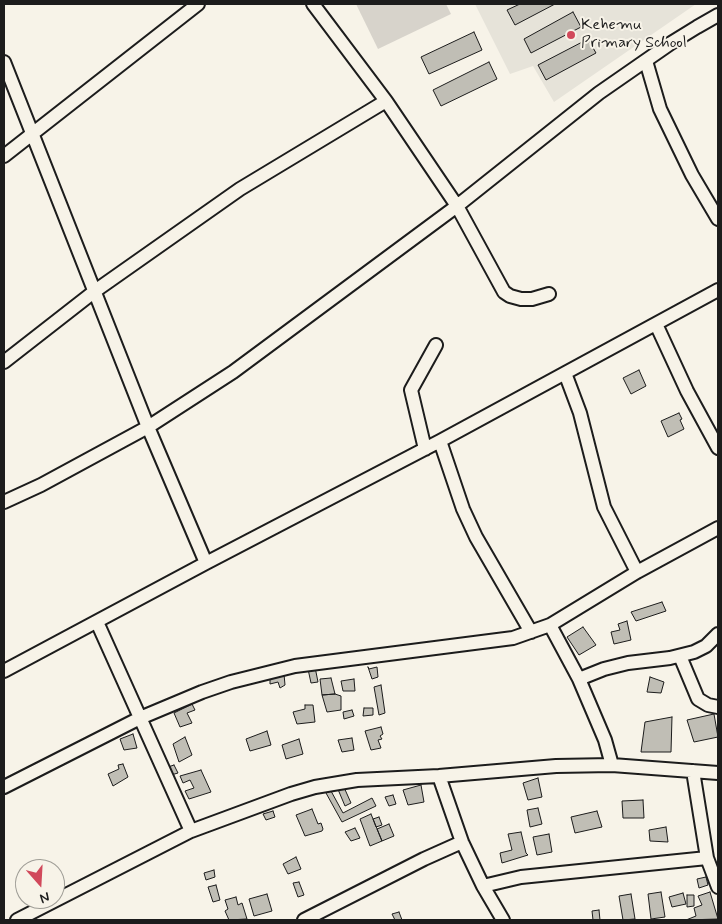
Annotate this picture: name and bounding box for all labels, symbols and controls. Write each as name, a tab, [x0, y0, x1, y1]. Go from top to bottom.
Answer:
place label: Kehemu Primary School	[581, 16, 687, 54]
marker: Kehemu Primary School	[565, 29, 577, 41]
north arrow	[15, 859, 65, 909]
text: N	[37, 887, 52, 907]

